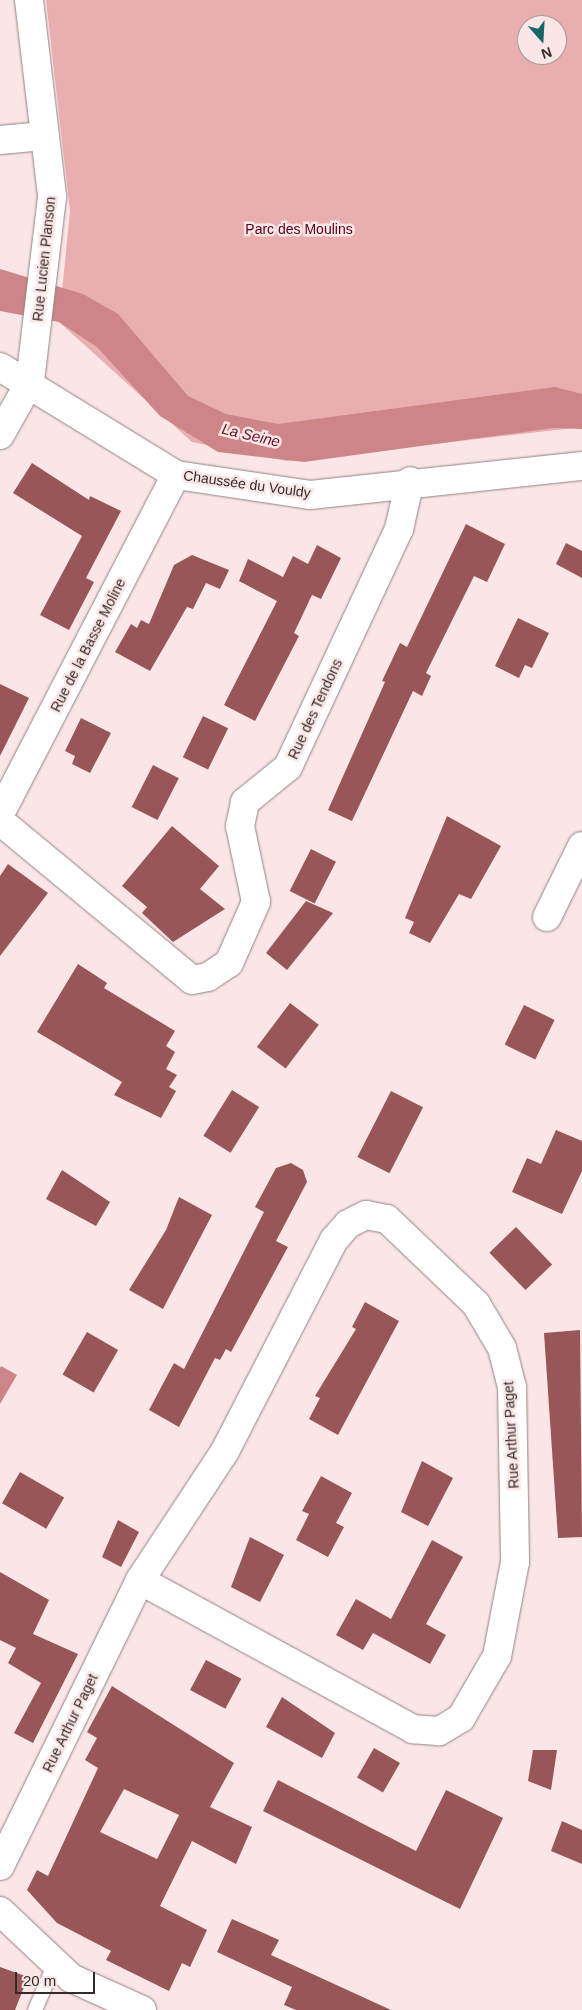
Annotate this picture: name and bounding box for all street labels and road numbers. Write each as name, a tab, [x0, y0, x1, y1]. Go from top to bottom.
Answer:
street label: Rue Lucien Planson	[29, 196, 59, 322]
street label: Chaussée du Vouldy	[182, 467, 312, 501]
street label: Rue de la Basse Moline	[47, 575, 129, 715]
street label: Rue des Tendons	[284, 656, 346, 762]
street label: Rue Arthur Paget	[500, 1381, 522, 1489]
street label: Rue Arthur Paget	[39, 1671, 101, 1775]

